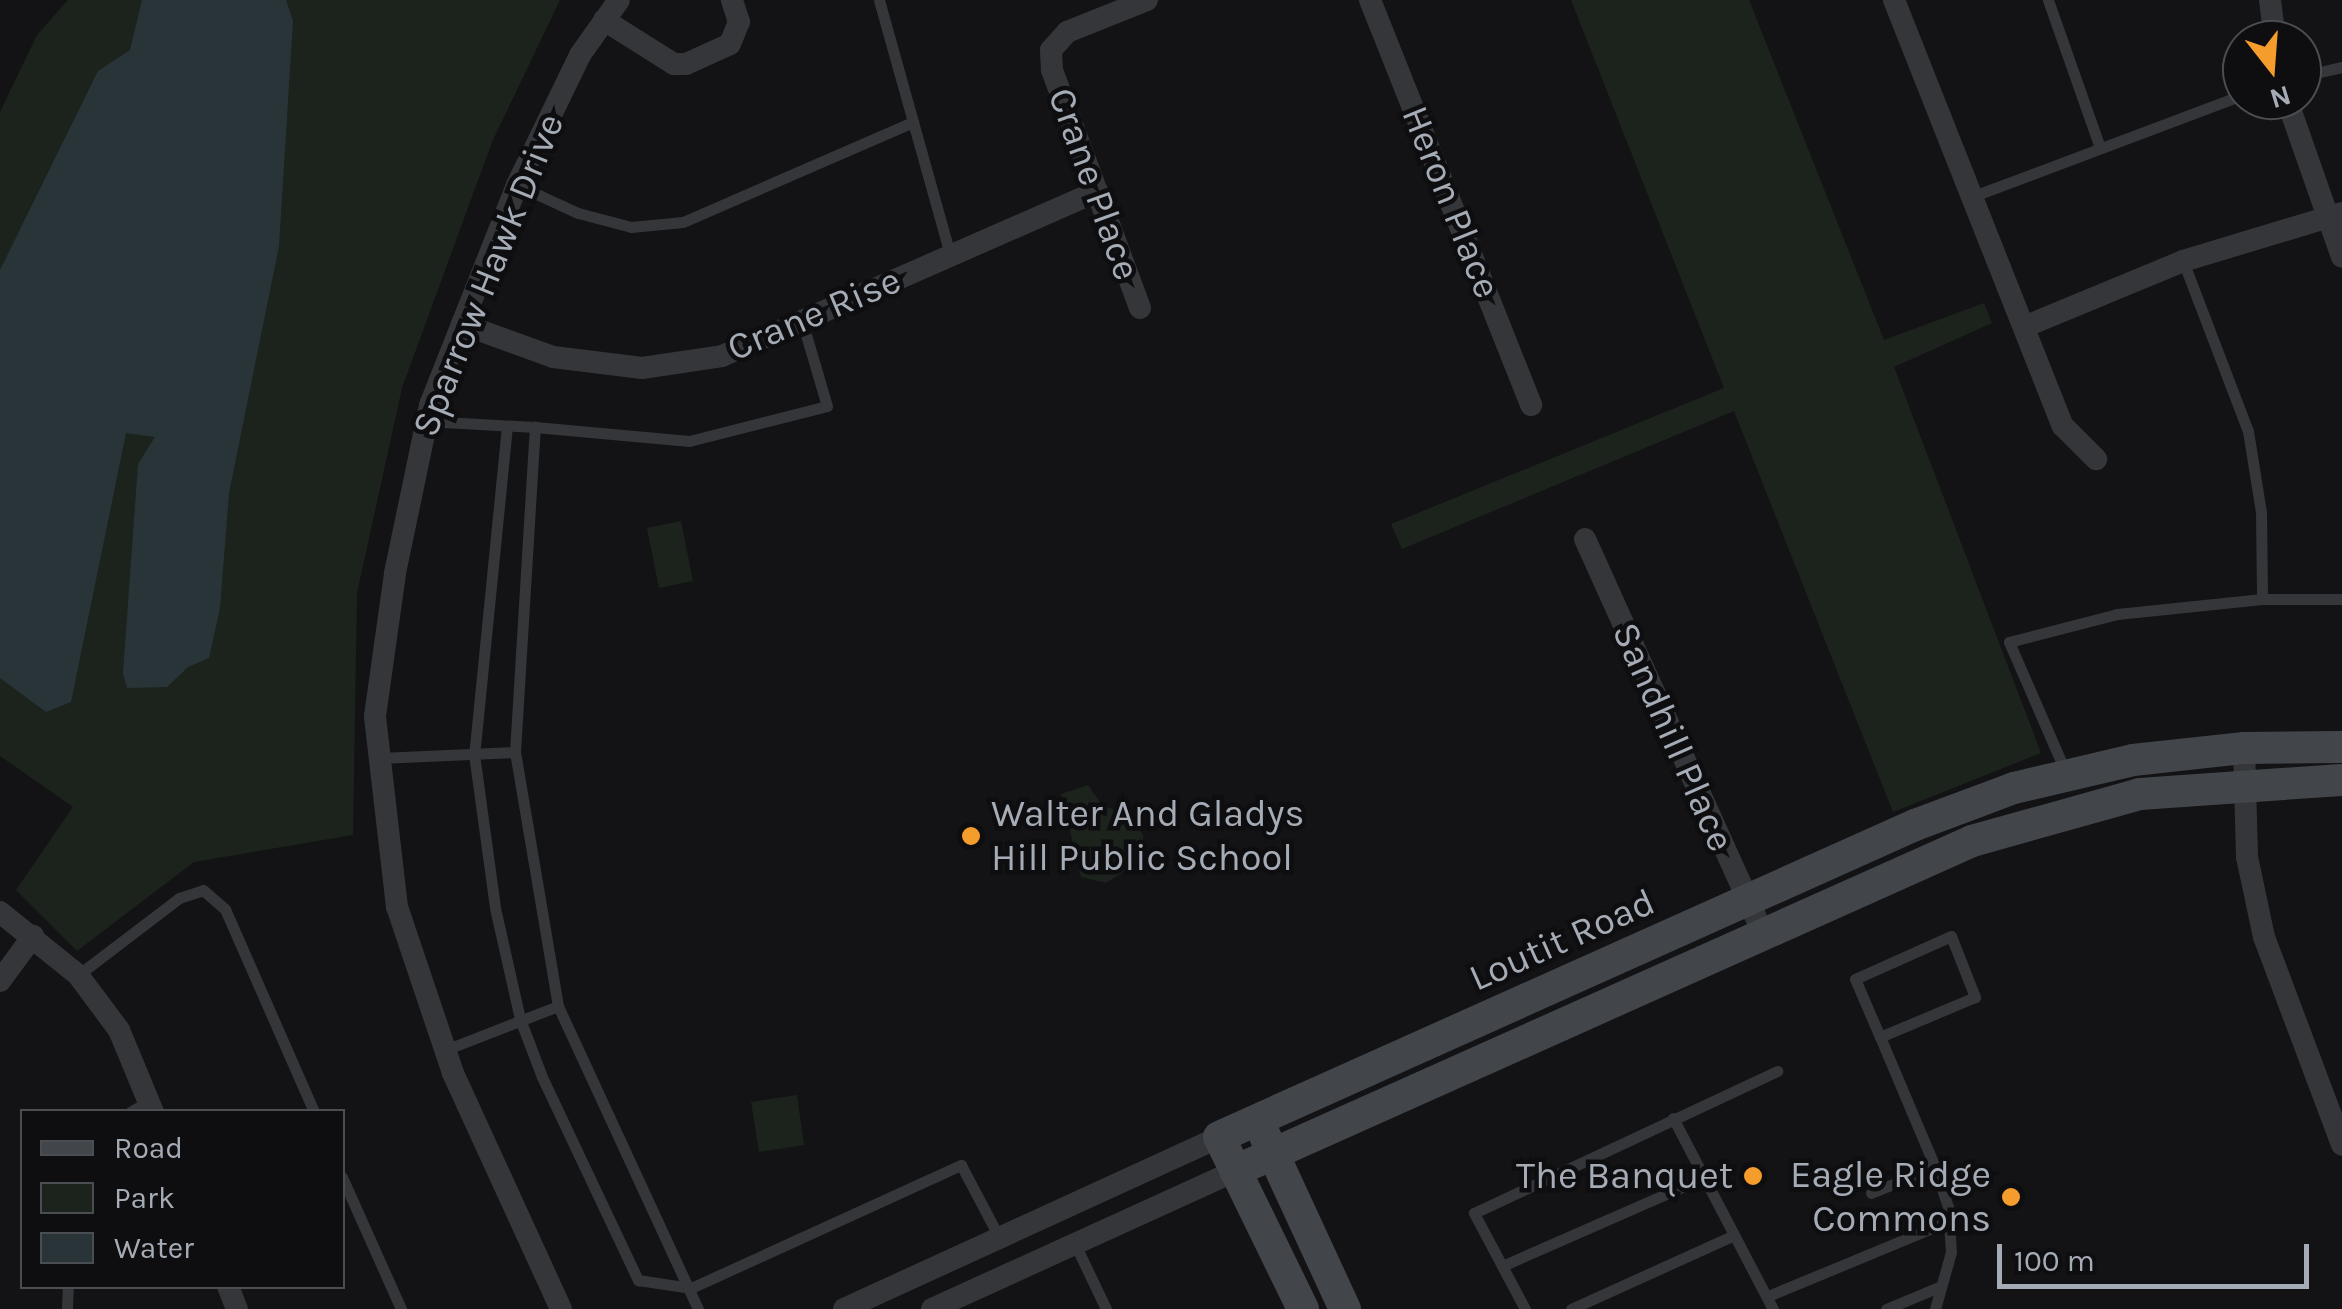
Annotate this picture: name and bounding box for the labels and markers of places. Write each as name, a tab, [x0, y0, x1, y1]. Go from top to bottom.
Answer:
place label: Walter And Gladys Hill Public School	[991, 791, 1304, 881]
marker: Walter And Gladys Hill Public School	[960, 825, 982, 847]
place label: Eagle Ridge Commons	[1790, 1152, 1991, 1242]
place label: The Banquet	[1516, 1153, 1733, 1199]
marker: The Banquet	[1742, 1165, 1764, 1187]
marker: Eagle Ridge Commons	[2000, 1186, 2022, 1208]

